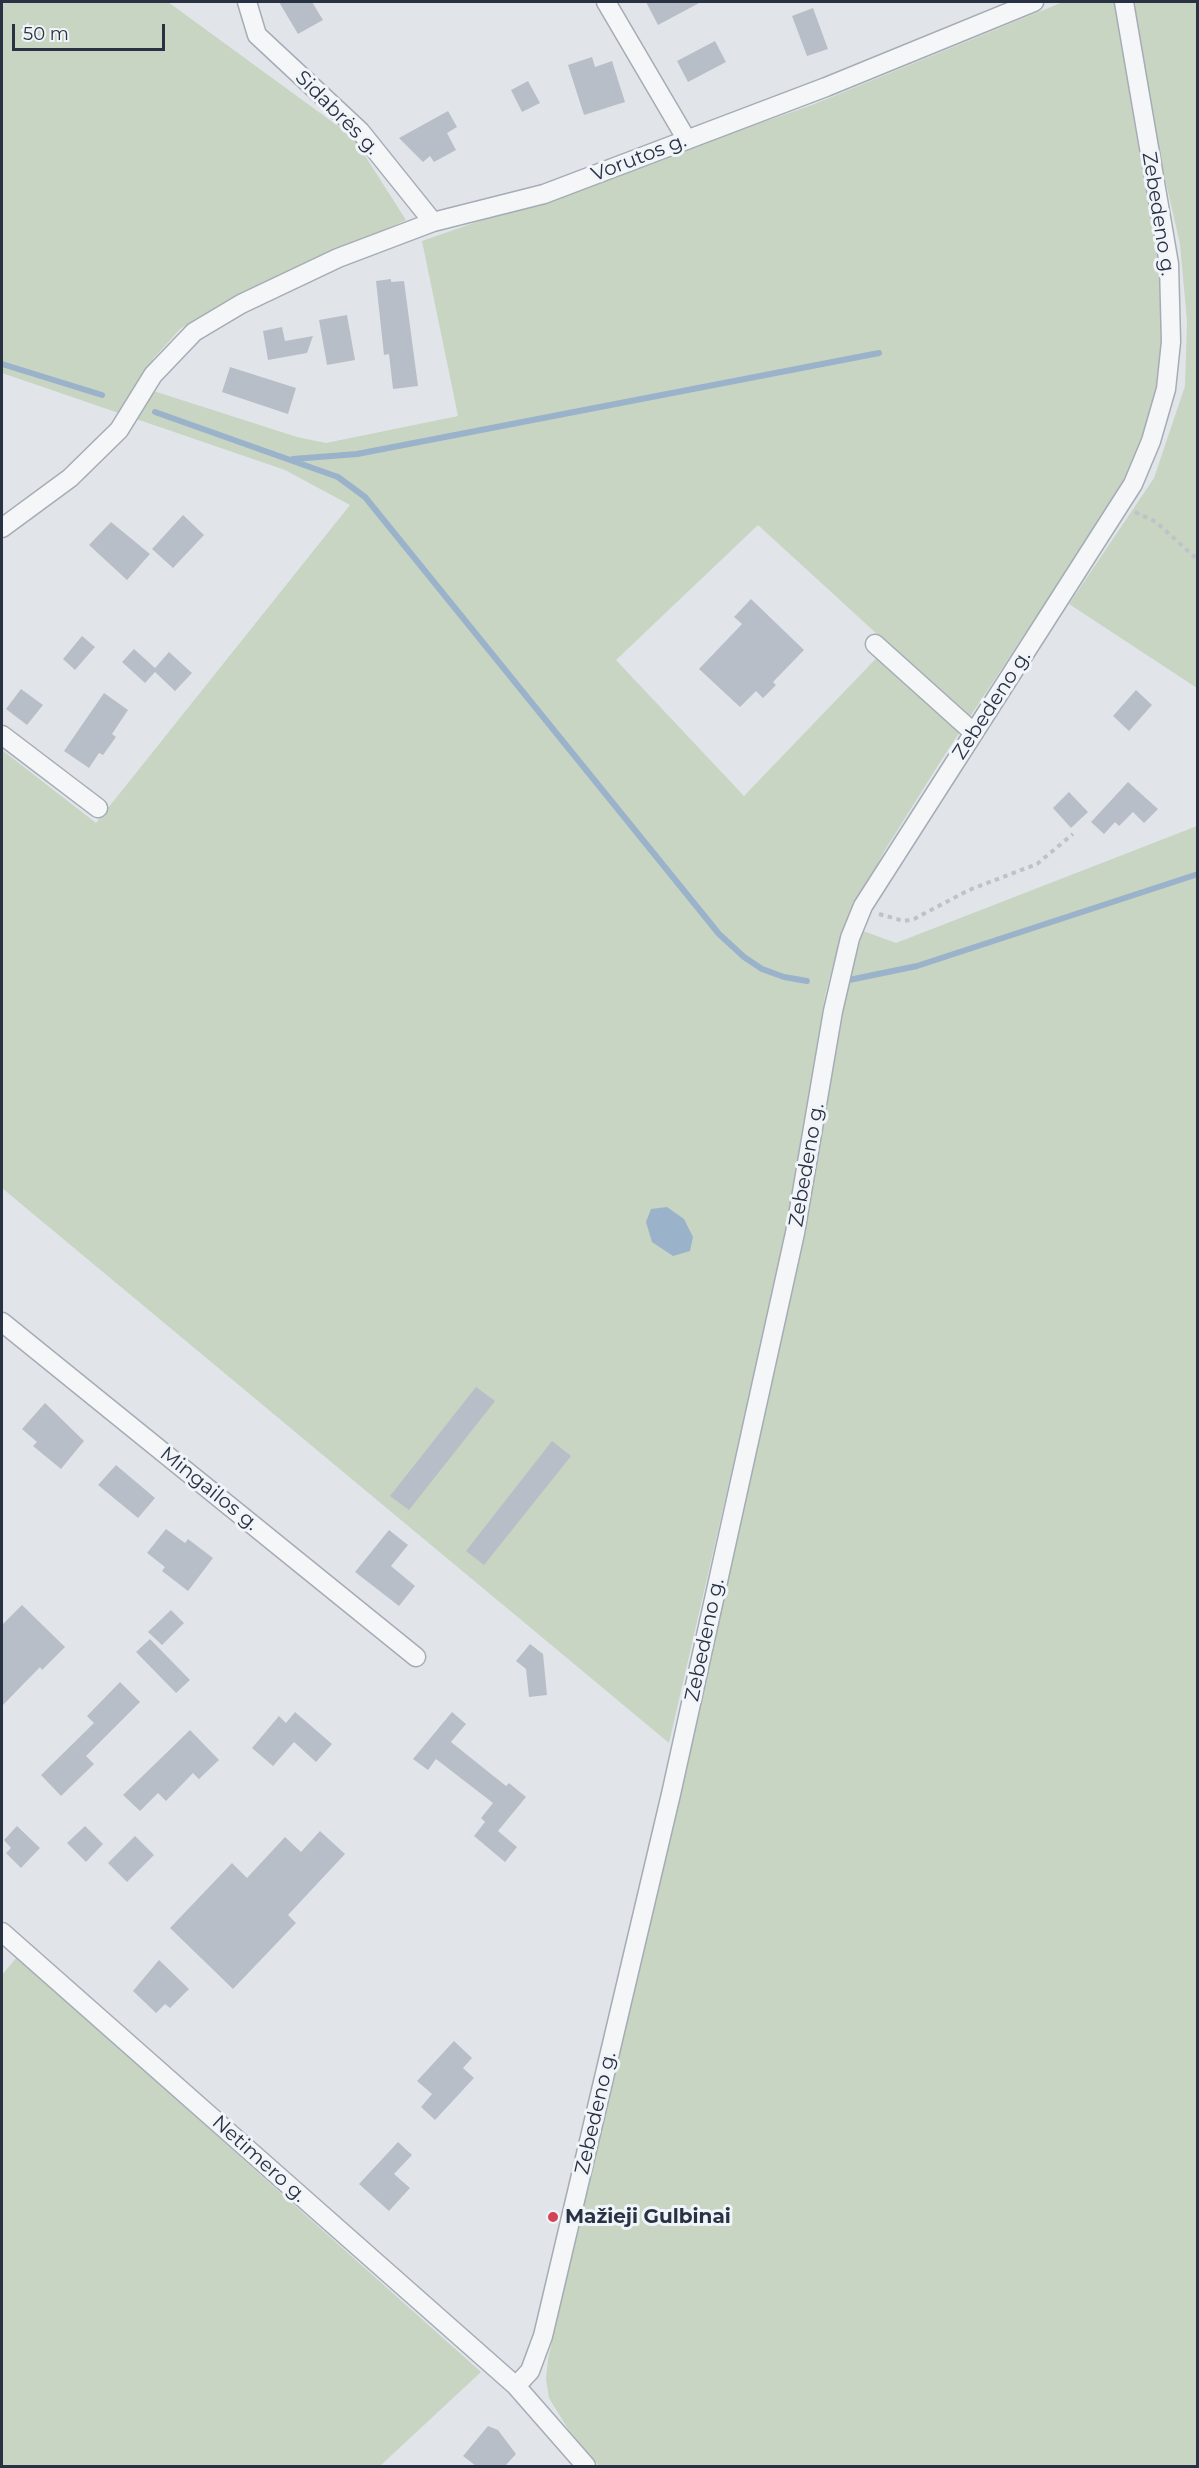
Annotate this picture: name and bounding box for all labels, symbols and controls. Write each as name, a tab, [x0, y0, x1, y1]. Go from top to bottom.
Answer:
scale bar	[15, 12, 168, 50]
text: 50 m	[23, 23, 69, 45]
street label: Sidabrės g.	[290, 66, 384, 160]
street label: Vorutos g.	[588, 129, 690, 187]
street label: Zebedeno g.	[1136, 150, 1180, 278]
street label: Zebedeno g.	[948, 646, 1036, 764]
street label: Zebedeno g.	[784, 1101, 830, 1229]
street label: Mingailos g.	[155, 1442, 263, 1536]
street label: Zebedeno g.	[680, 1576, 730, 1704]
street label: Zebedeno g.	[570, 2049, 622, 2177]
street label: Netimero g.	[207, 2110, 311, 2208]
place label: Mažieji Gulbinai	[565, 2205, 731, 2229]
marker: Mažieji Gulbinai	[546, 2210, 560, 2224]

